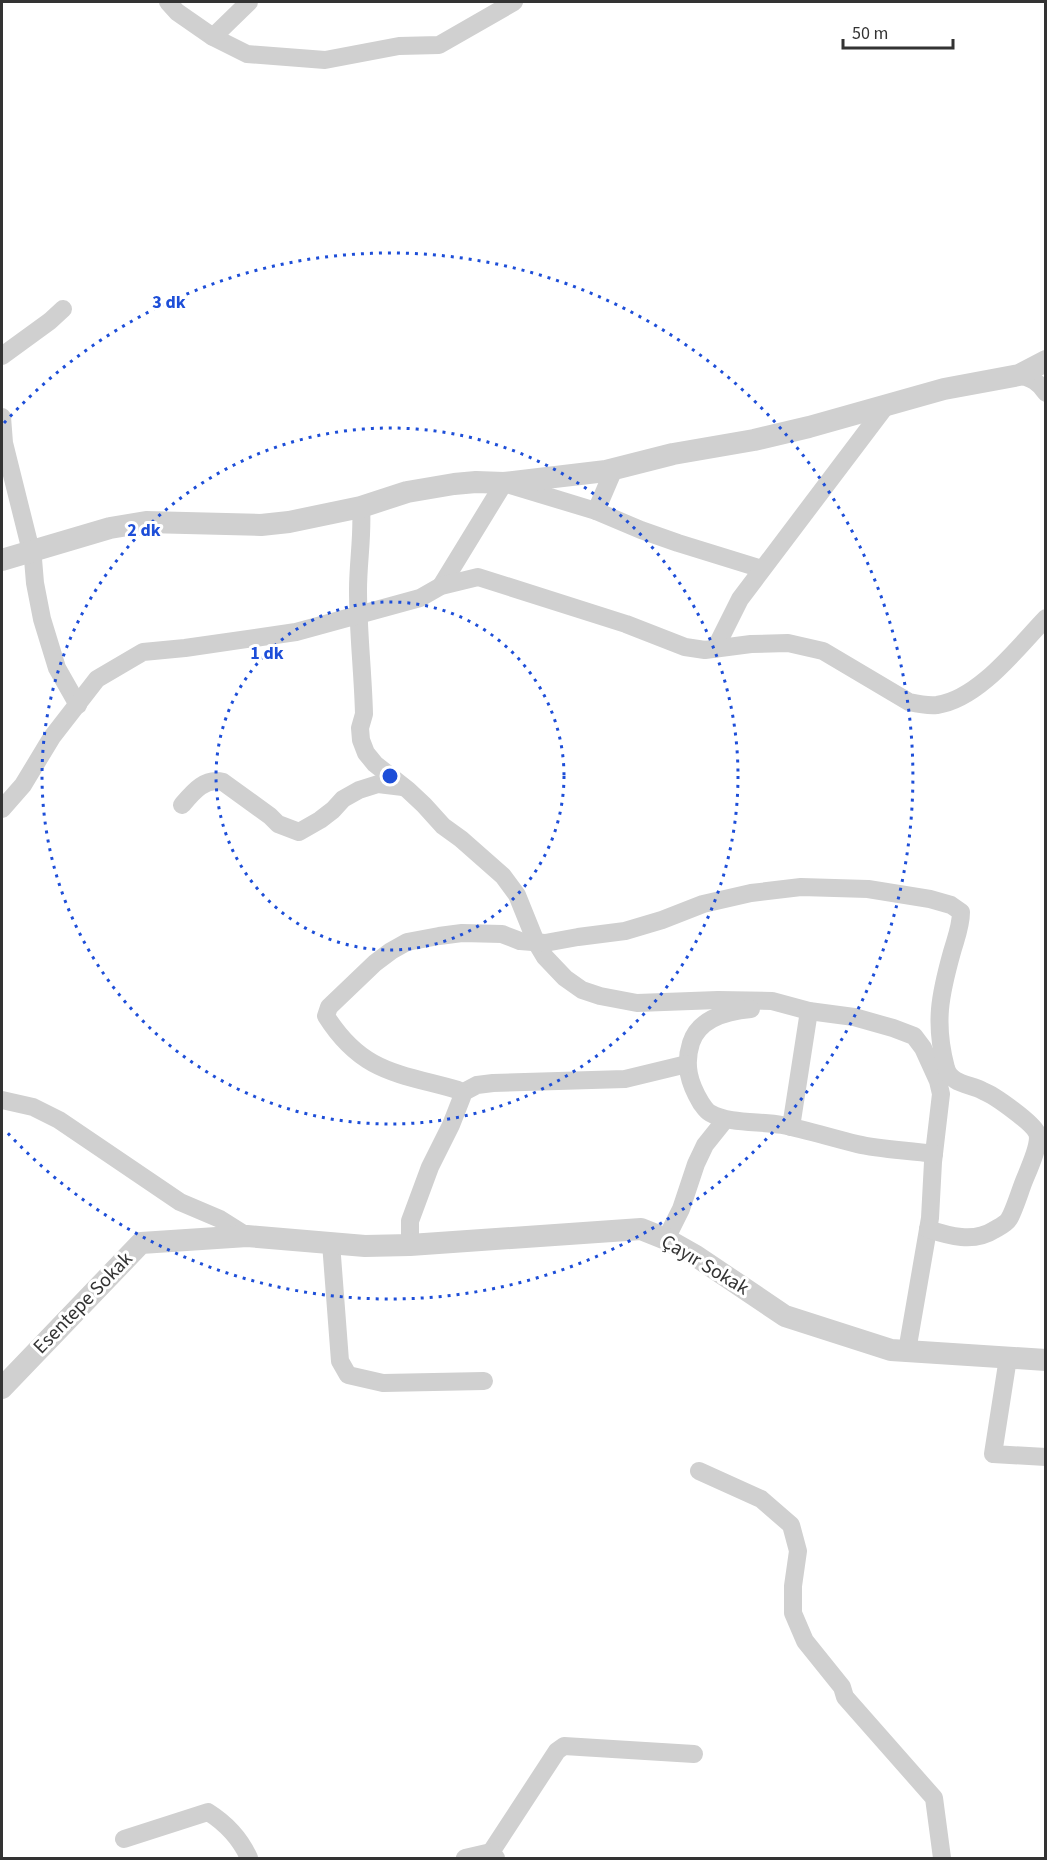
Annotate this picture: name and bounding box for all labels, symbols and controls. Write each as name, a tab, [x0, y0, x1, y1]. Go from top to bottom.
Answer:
scale bar	[843, 12, 952, 50]
text: 50 m	[852, 21, 888, 46]
text: 3 dk	[152, 290, 186, 315]
text: 2 dk	[127, 518, 161, 543]
text: 1 dk	[250, 641, 284, 666]
centre of rings	[380, 766, 400, 786]
street label: Çayır Sokak	[656, 1228, 754, 1302]
street label: Esentepe Sokak	[27, 1246, 139, 1360]

